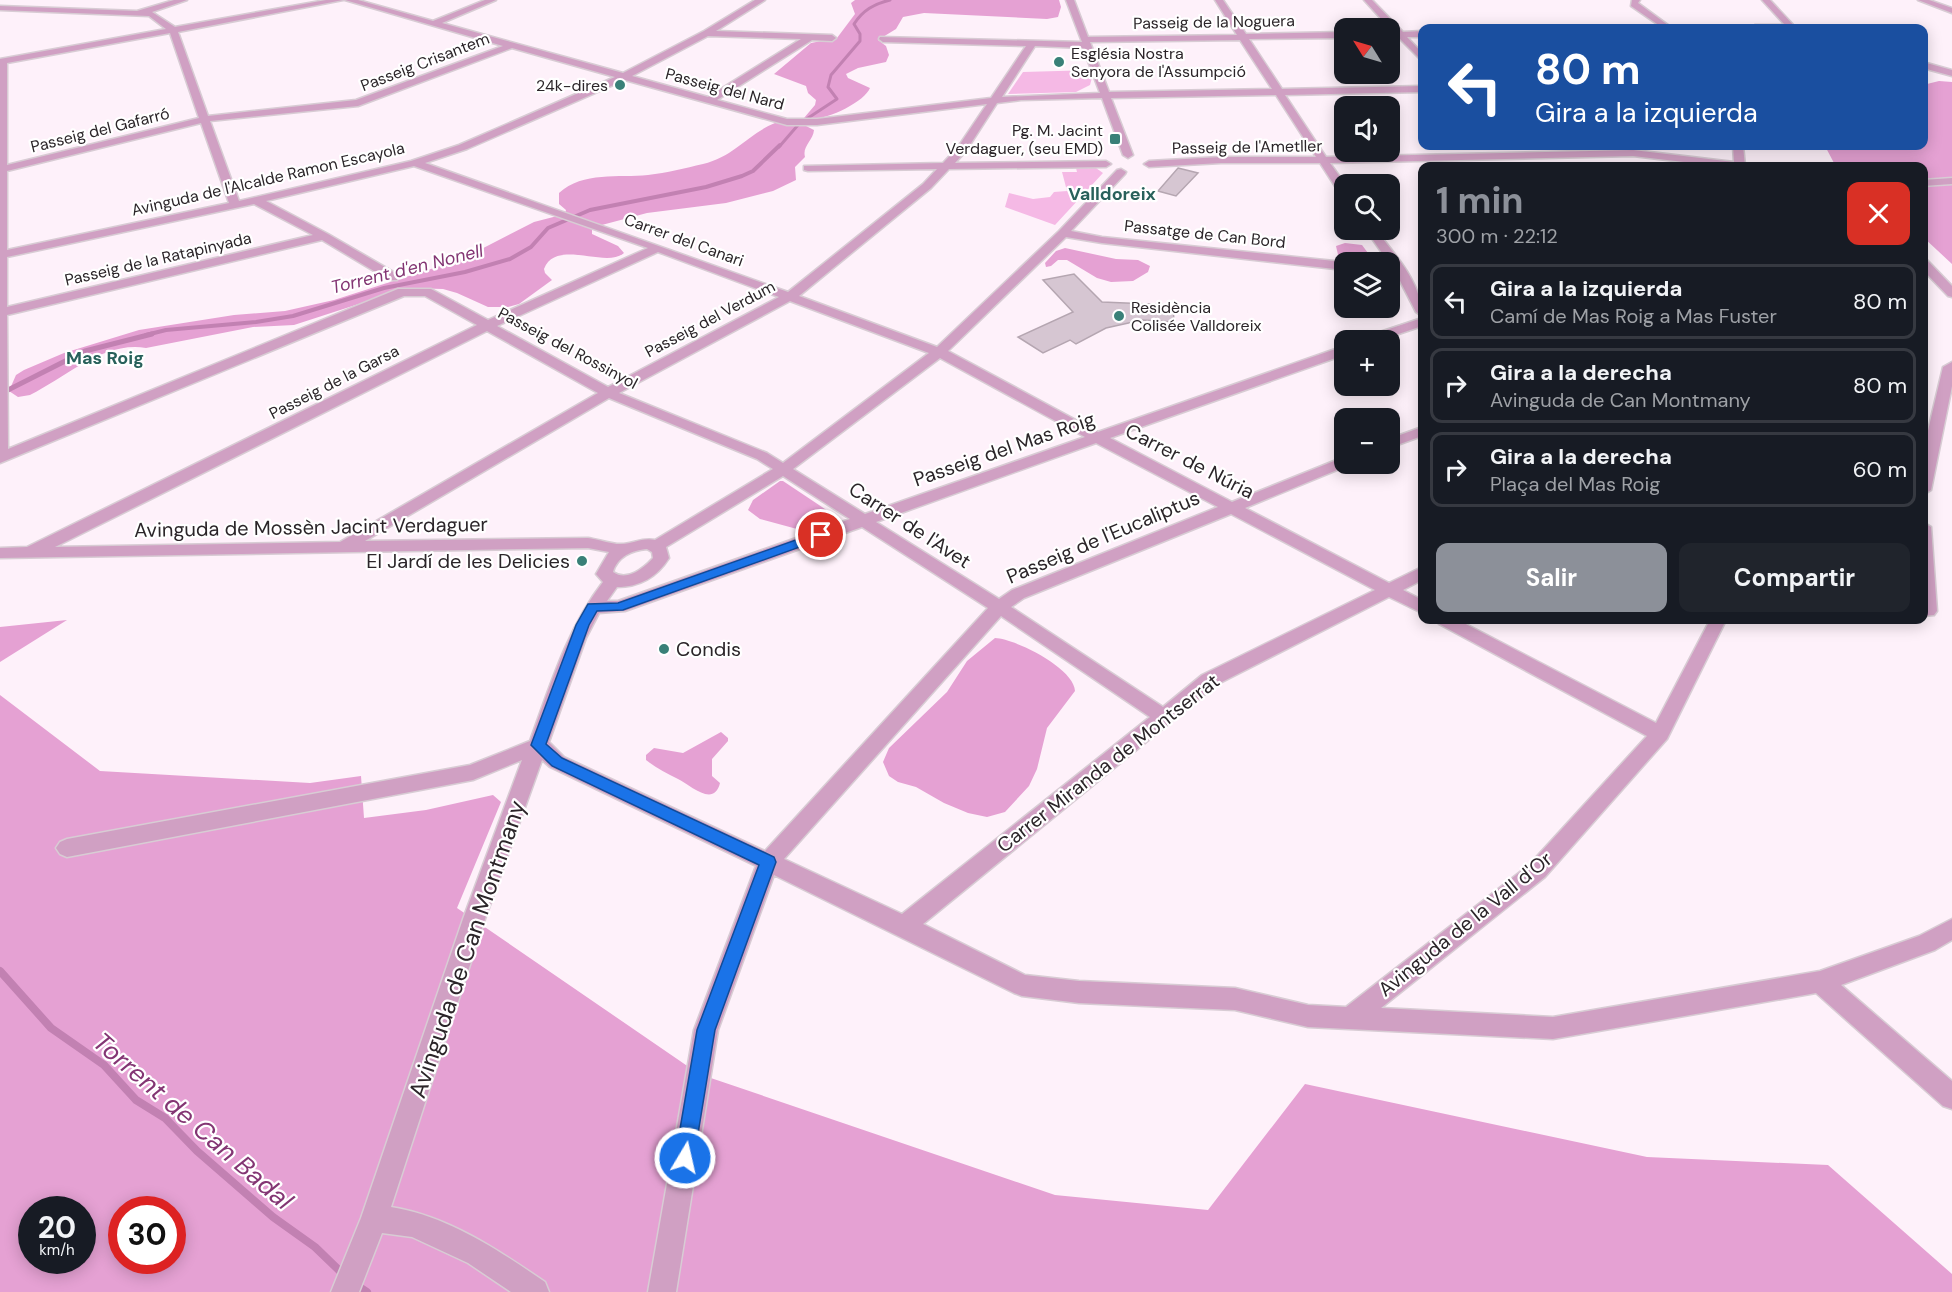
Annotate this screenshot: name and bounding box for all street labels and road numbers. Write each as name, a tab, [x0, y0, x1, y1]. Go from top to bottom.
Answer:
street label: Passeig de la Noguera	[1133, 10, 1295, 34]
street label: Passeig Crisantem	[358, 28, 492, 96]
street label: Passeig del Nard	[663, 63, 787, 115]
street label: Passeig del Gafarró	[28, 103, 172, 157]
street label: Passeig de l'Ametller	[1172, 135, 1322, 159]
street label: Avinguda de l'Alcalde Ramon Escayola	[129, 137, 407, 221]
street label: Carrer del Canari	[621, 209, 747, 271]
street label: Passatge de Can Bord	[1123, 215, 1287, 253]
street label: Passeig de la Ratapinyada	[63, 227, 253, 291]
street label: Passeig del Verdum	[641, 276, 779, 362]
street label: Passeig del Rossinyol	[495, 302, 641, 394]
street label: Passeig de la Garsa	[265, 340, 403, 424]
street label: Passeig del Mas Roig	[910, 406, 1098, 492]
street label: Carrer de Núria	[1121, 417, 1259, 505]
street label: Carrer de l'Avet	[844, 476, 976, 574]
street label: Passeig de l'Eucaliptus	[1002, 485, 1204, 589]
street label: Avinguda de Mossèn Jacint Verdaguer	[134, 511, 488, 543]
street label: Carrer Miranda de Montserrat	[991, 668, 1225, 858]
street label: Avinguda de Can Montmany	[401, 796, 533, 1102]
street label: Avinguda de la Vall d'Or	[1373, 846, 1557, 1002]

